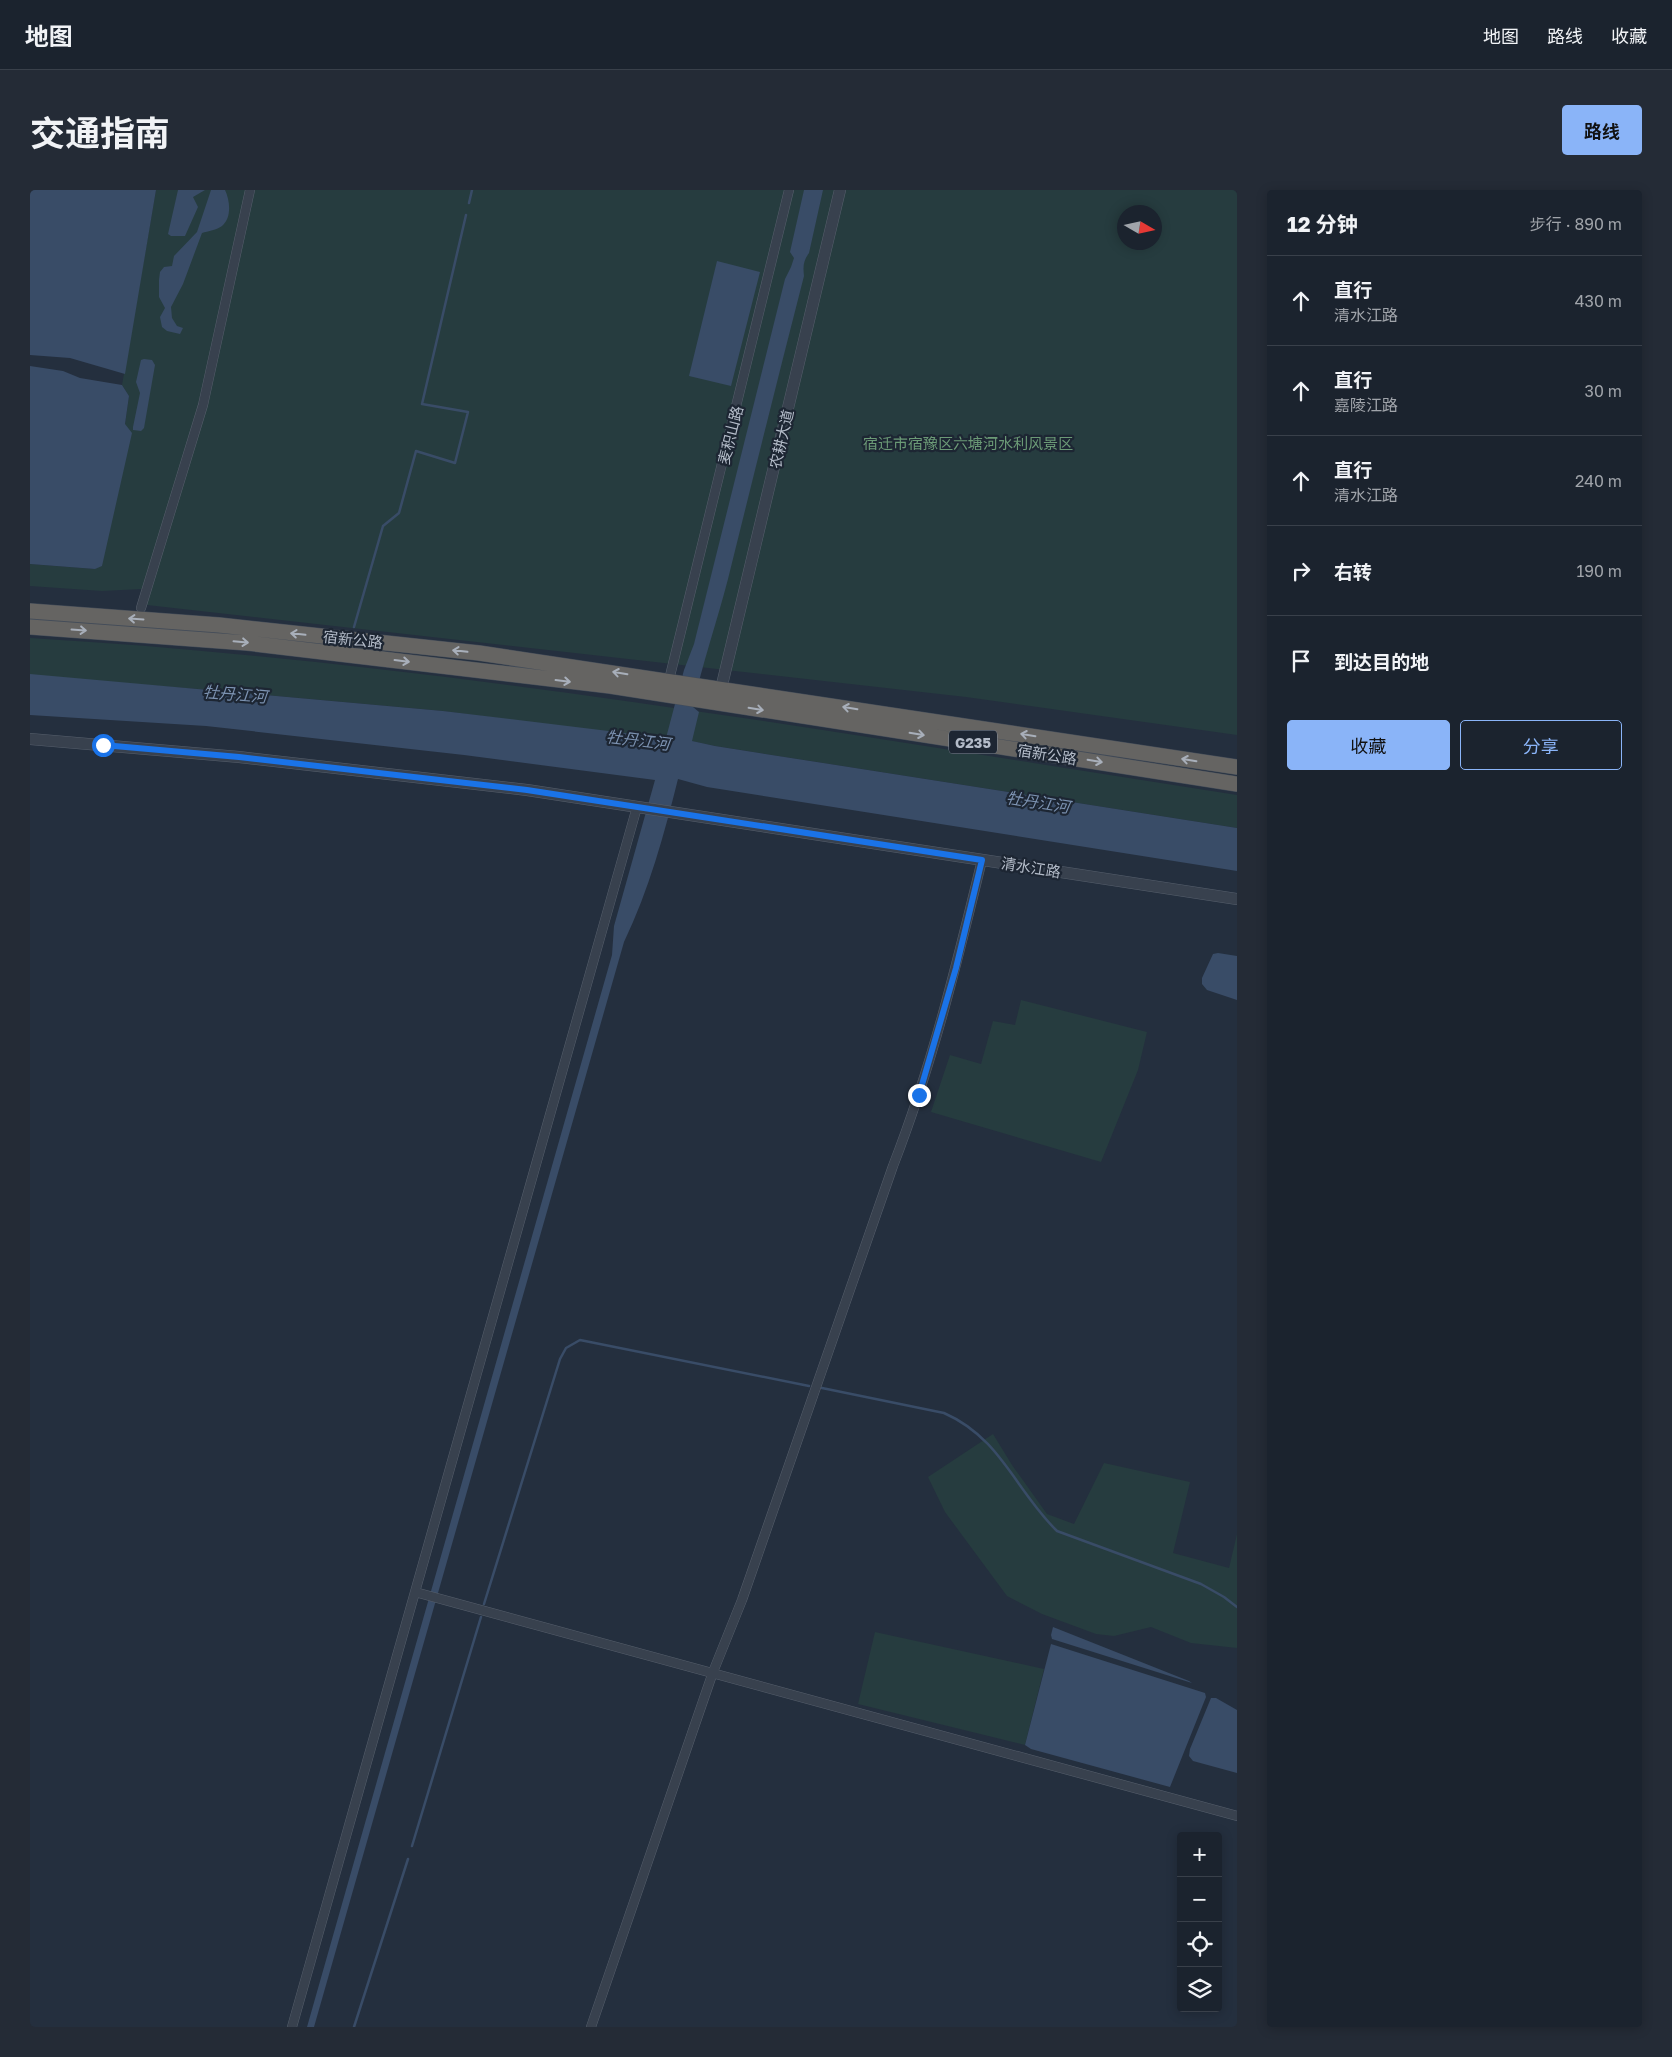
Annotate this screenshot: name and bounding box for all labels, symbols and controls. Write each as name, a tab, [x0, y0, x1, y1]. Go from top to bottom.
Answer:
text: 地图	[25, 21, 73, 50]
text: 地图	[1483, 25, 1519, 47]
text: 路线	[1547, 25, 1583, 47]
text: 收藏	[1611, 25, 1647, 47]
button: 路线	[1562, 105, 1642, 155]
text: 交通指南	[30, 112, 170, 154]
north arrow	[1117, 205, 1162, 250]
text: 12 分钟	[1287, 211, 1358, 237]
text: 步行 · 890 m	[1530, 214, 1622, 234]
text: 直行	[1334, 278, 1372, 301]
icon: ahead	[1287, 287, 1315, 315]
text: 430 m	[1575, 291, 1622, 311]
text: 清水江路	[1334, 305, 1398, 325]
text: 直行	[1334, 368, 1372, 391]
icon: ahead	[1287, 377, 1315, 405]
text: 30 m	[1585, 381, 1622, 401]
text: 嘉陵江路	[1334, 395, 1398, 415]
street label: 麦积山路	[714, 404, 746, 466]
street label: 农耕大道	[765, 408, 797, 470]
park label: 宿迁市宿豫区六塘河水利风景区	[863, 434, 1073, 452]
text: 直行	[1334, 458, 1372, 481]
icon: ahead	[1287, 467, 1315, 495]
text: 240 m	[1575, 471, 1622, 491]
text: 清水江路	[1334, 485, 1398, 505]
icon: right	[1287, 557, 1315, 585]
text: 右转	[1334, 560, 1372, 583]
text: 190 m	[1576, 561, 1622, 581]
one-way arrow	[128, 614, 144, 624]
one-way arrow	[70, 626, 86, 635]
street label: 宿新公路	[322, 627, 384, 651]
one-way arrow	[290, 629, 306, 639]
one-way arrow	[232, 637, 248, 647]
one-way arrow	[452, 646, 468, 655]
icon: arrive	[1287, 647, 1315, 675]
text: 到达目的地	[1334, 650, 1429, 673]
one-way arrow	[394, 656, 410, 666]
one-way arrow	[613, 668, 629, 678]
one-way arrow	[555, 676, 571, 686]
water label: 牡丹江河	[202, 681, 271, 707]
one-way arrow	[843, 703, 859, 713]
one-way arrow	[748, 704, 764, 714]
button: 收藏	[1287, 720, 1450, 770]
button: 分享	[1460, 720, 1622, 770]
water label: 牡丹江河	[605, 726, 674, 754]
one-way arrow	[908, 729, 924, 739]
road number: G235	[949, 730, 997, 754]
one-way arrow	[1021, 730, 1037, 740]
route start	[92, 734, 115, 757]
street label: 宿新公路	[1016, 740, 1078, 768]
one-way arrow	[1181, 754, 1197, 764]
one-way arrow	[1086, 757, 1102, 767]
water label: 牡丹江河	[1005, 787, 1074, 817]
street label: 清水江路	[1000, 853, 1062, 881]
route end	[908, 1084, 931, 1107]
map controls	[1177, 1832, 1222, 2012]
button: +	[1177, 1832, 1222, 1877]
button: −	[1177, 1877, 1222, 1922]
button: locate	[1177, 1922, 1222, 1967]
button: layers	[1177, 1967, 1222, 2012]

